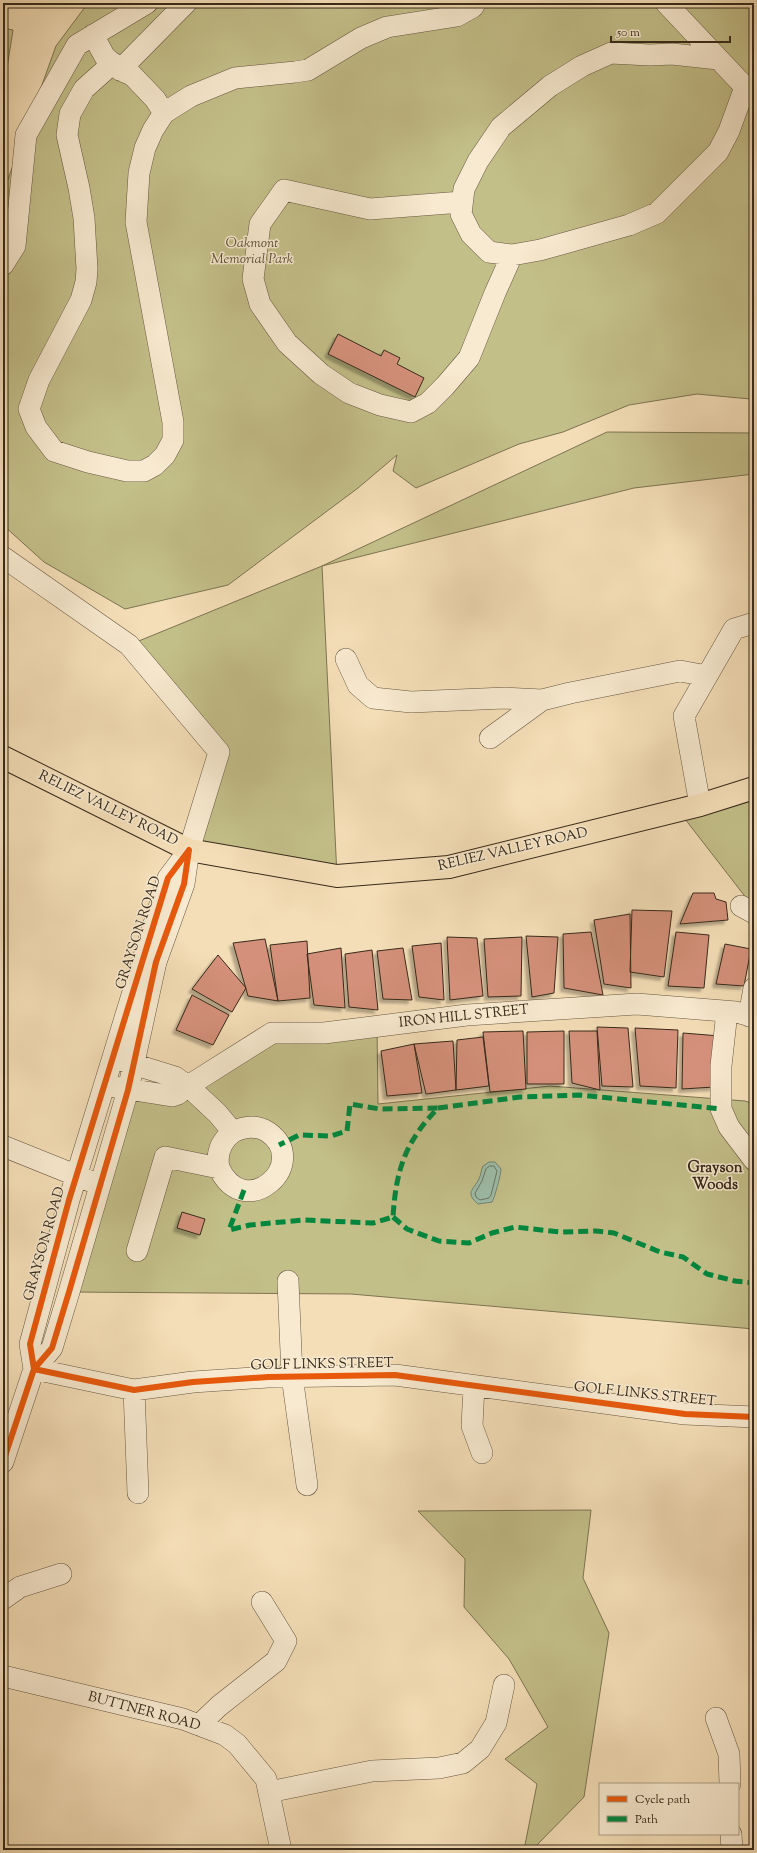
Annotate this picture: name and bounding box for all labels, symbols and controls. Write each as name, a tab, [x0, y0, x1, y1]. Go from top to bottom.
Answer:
scale bar	[611, 18, 730, 44]
text: 50 m	[616, 24, 640, 42]
park label: Oakmont Memorial Park	[211, 234, 294, 270]
street label: RELIEZ VALLEY ROAD	[35, 766, 181, 852]
street label: RELIEZ VALLEY ROAD	[436, 823, 590, 877]
street label: GRAYSON ROAD	[111, 874, 167, 992]
street label: IRON HILL STREET	[398, 1000, 530, 1034]
district label: Grayson Woods	[687, 1158, 743, 1196]
street label: GRAYSON ROAD	[19, 1185, 71, 1303]
street label: GOLF LINKS STREET	[250, 1354, 394, 1376]
street label: GOLF LINKS STREET	[573, 1378, 717, 1412]
street label: BUTTNER ROAD	[85, 1687, 203, 1737]
legend	[599, 1783, 739, 1835]
text: Cycle path	[635, 1791, 690, 1809]
text: Path	[635, 1811, 658, 1829]

